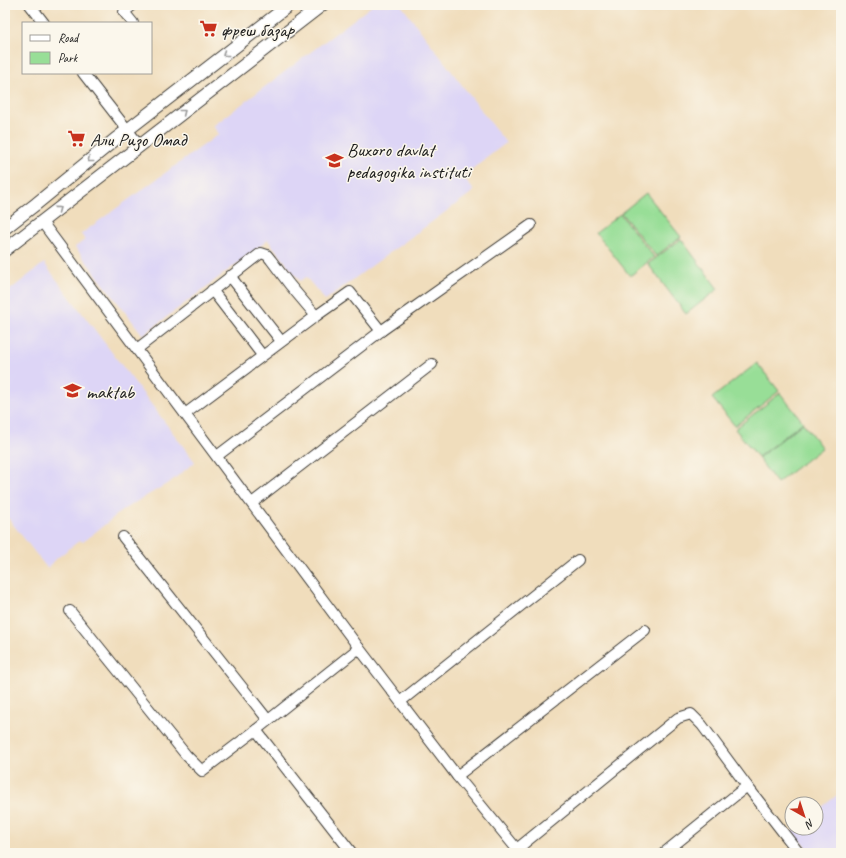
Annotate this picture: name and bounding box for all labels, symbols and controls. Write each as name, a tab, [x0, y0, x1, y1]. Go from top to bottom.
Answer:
place label: фреш базар	[221, 18, 296, 42]
supermarket icon: фреш базар	[198, 19, 218, 39]
legend	[22, 22, 152, 74]
text: Road	[58, 30, 80, 46]
text: Park	[58, 50, 79, 66]
one-way arrow	[223, 50, 230, 57]
one-way arrow	[178, 110, 185, 117]
place label: Али Ризо Омад	[90, 128, 189, 152]
supermarket icon: Али Ризо Омад	[67, 129, 87, 149]
place label: Buxoro davlat pedagogika instituti	[347, 138, 473, 184]
school or university icon: Buxoro davlat pedagogika instituti	[324, 150, 344, 170]
one-way arrow	[87, 156, 94, 163]
one-way arrow	[53, 207, 60, 214]
place label: maktab	[86, 380, 136, 404]
school or university icon: maktab	[63, 381, 83, 401]
north arrow	[784, 796, 824, 836]
text: N	[802, 816, 817, 833]

